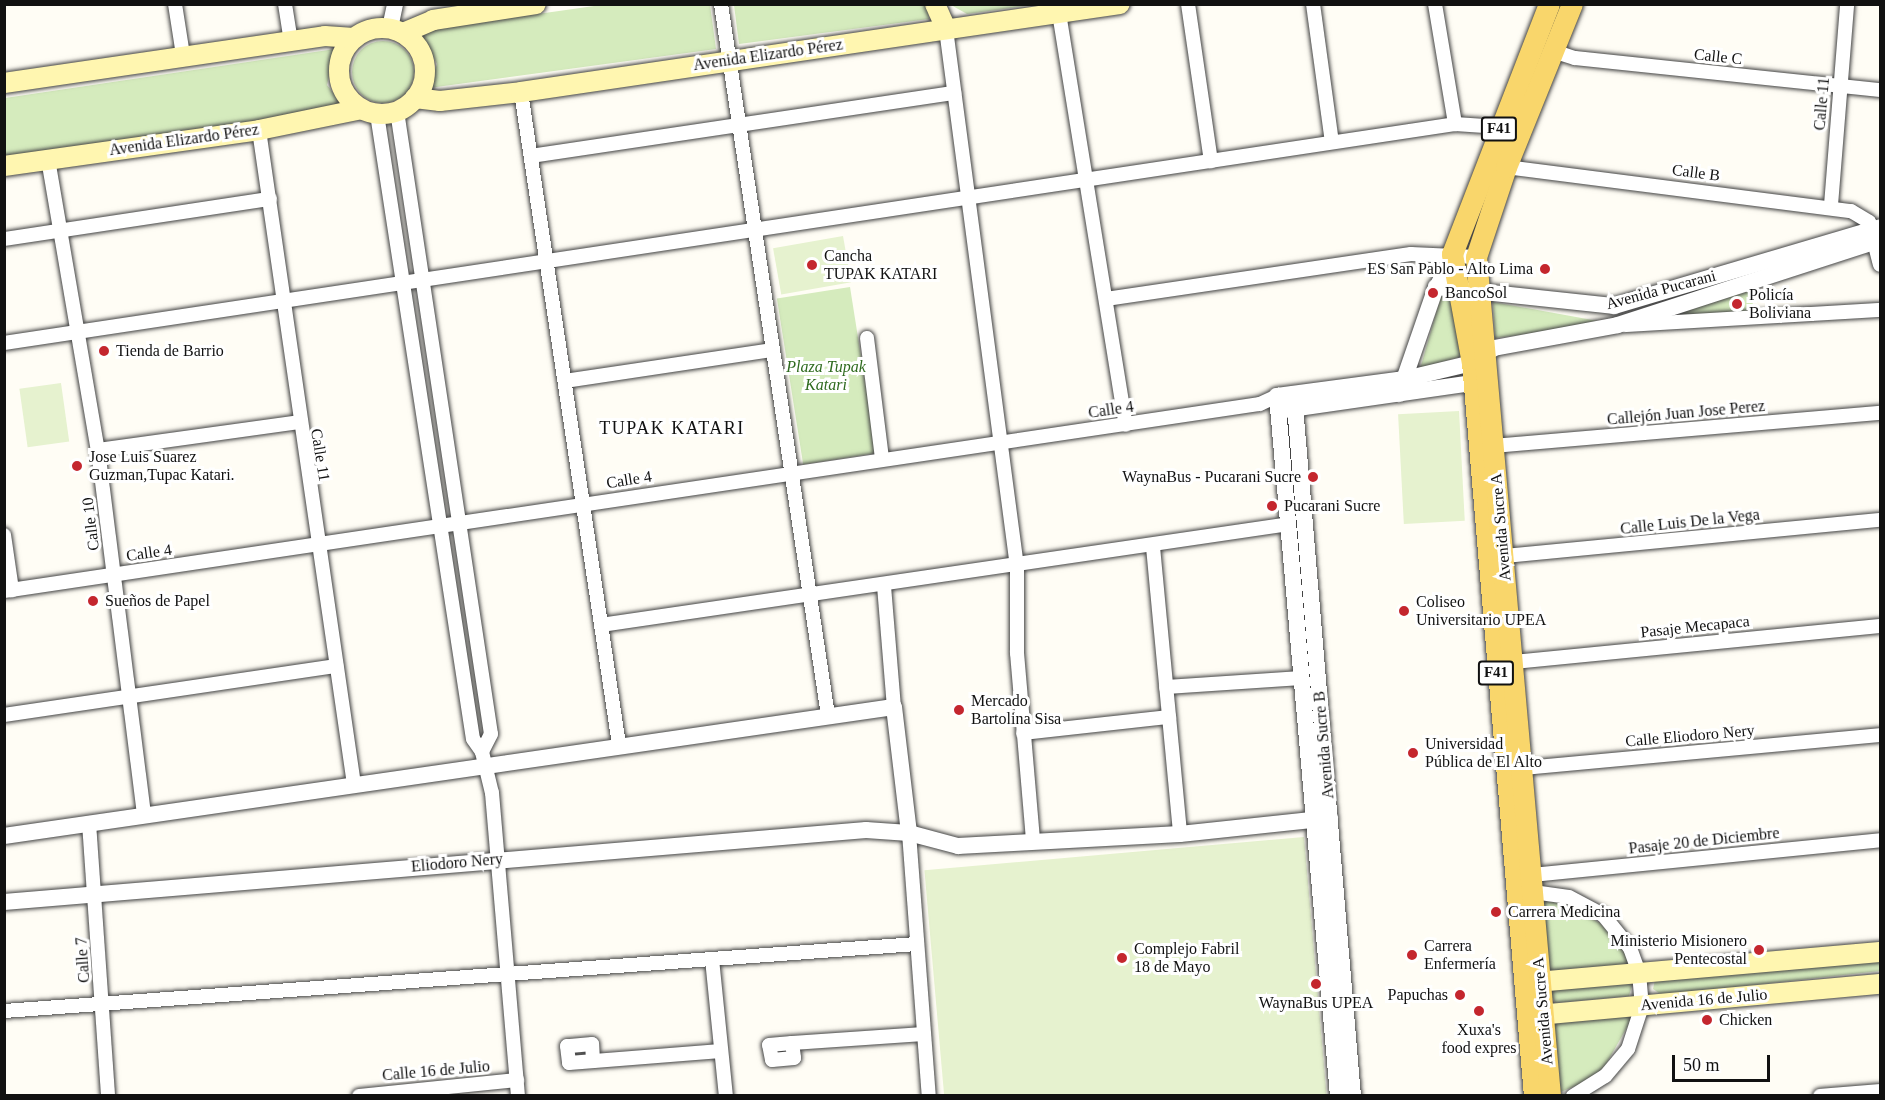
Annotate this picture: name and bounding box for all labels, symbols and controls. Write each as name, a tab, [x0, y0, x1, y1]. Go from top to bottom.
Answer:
street label: Avenida Elizardo Pérez	[692, 35, 844, 75]
street label: Calle C	[1693, 45, 1743, 69]
street label: Calle 11	[1810, 77, 1834, 131]
road number: F41	[1480, 117, 1518, 141]
street label: Avenida Elizardo Pérez	[108, 120, 260, 160]
street label: Calle B	[1671, 161, 1721, 185]
place label: Cancha TUPAK KATARI	[824, 246, 937, 284]
marker: Cancha TUPAK KATARI	[805, 258, 819, 272]
place label: ES San Pablo - Alto Lima	[1366, 259, 1533, 279]
marker: ES San Pablo - Alto Lima	[1538, 262, 1552, 276]
street label: Avenida Pucarani	[1604, 266, 1718, 314]
place label: BancoSol	[1445, 283, 1507, 303]
place label: Policía Boliviana	[1749, 285, 1811, 323]
marker: BancoSol	[1426, 286, 1440, 300]
marker: Policía Boliviana	[1730, 297, 1744, 311]
place label: Tienda de Barrio	[116, 341, 224, 361]
marker: Tienda de Barrio	[97, 344, 111, 358]
park label: Plaza Tupak Katari	[786, 357, 866, 395]
street label: Calle 4	[1087, 397, 1135, 423]
street label: Callejón Juan Jose Perez	[1606, 397, 1766, 429]
district label: TUPAK KATARI	[599, 417, 745, 439]
street label: Calle 11	[306, 427, 334, 483]
place label: Jose Luis Suarez Guzman,Tupac Katari.	[89, 447, 235, 485]
marker: Jose Luis Suarez Guzman,Tupac Katari.	[70, 459, 84, 473]
street label: Calle 4	[605, 467, 653, 493]
place label: WaynaBus - Pucarani Sucre	[1122, 467, 1301, 487]
marker: WaynaBus - Pucarani Sucre	[1306, 470, 1320, 484]
street label: Avenida Sucre A	[1487, 472, 1515, 582]
street label: Calle 10	[78, 496, 104, 552]
place label: Pucarani Sucre	[1284, 496, 1380, 516]
marker: Pucarani Sucre	[1265, 499, 1279, 513]
street label: Calle Luis De la Vega	[1619, 505, 1761, 539]
street label: Calle 4	[125, 540, 173, 566]
place label: Sueños de Papel	[105, 591, 210, 611]
place label: Coliseo Universitario UPEA	[1416, 592, 1546, 630]
marker: Sueños de Papel	[86, 594, 100, 608]
marker: Coliseo Universitario UPEA	[1397, 604, 1411, 618]
street label: Pasaje Mecapaca	[1639, 612, 1751, 642]
road number: F41	[1476, 661, 1516, 685]
street label: Avenida Sucre B	[1310, 690, 1338, 800]
place label: Mercado Bartolina Sisa	[971, 691, 1061, 729]
marker: Mercado Bartolina Sisa	[952, 703, 966, 717]
street label: Calle Eliodoro Nery	[1625, 721, 1755, 751]
place label: Universidad Pública de El Alto	[1425, 734, 1543, 772]
marker: Universidad Pública de El Alto	[1406, 746, 1420, 760]
street label: Pasaje 20 de Diciembre	[1628, 824, 1780, 858]
street label: Eliodoro Nery	[410, 849, 504, 877]
place label: Carrera Medicina	[1508, 902, 1620, 922]
marker: Carrera Medicina	[1489, 905, 1503, 919]
place label: Ministerio Misionero Pentecostal	[1611, 931, 1747, 969]
place label: Carrera Enfermería	[1424, 936, 1496, 974]
street label: Calle 7	[72, 937, 94, 983]
place label: Complejo Fabril 18 de Mayo	[1134, 939, 1239, 977]
marker: Ministerio Misionero Pentecostal	[1752, 943, 1766, 957]
marker: Carrera Enfermería	[1405, 948, 1419, 962]
marker: Complejo Fabril 18 de Mayo	[1115, 951, 1129, 965]
street label: Avenida Sucre A	[1529, 956, 1557, 1066]
marker: WaynaBus UPEA	[1309, 977, 1323, 991]
place label: Papuchas	[1388, 985, 1448, 1005]
street label: Avenida 16 de Julio	[1640, 985, 1768, 1015]
marker: Papuchas	[1453, 988, 1467, 1002]
place label: WaynaBus UPEA	[1259, 993, 1373, 1013]
marker: Xuxa's food expres	[1472, 1004, 1486, 1018]
place label: Chicken	[1719, 1010, 1772, 1030]
marker: Chicken	[1700, 1013, 1714, 1027]
place label: Xuxa's food expres	[1441, 1020, 1517, 1058]
scale bar	[1675, 1043, 1772, 1081]
text: 50 m	[1683, 1055, 1720, 1075]
street label: Calle 16 de Julio	[381, 1057, 491, 1085]

